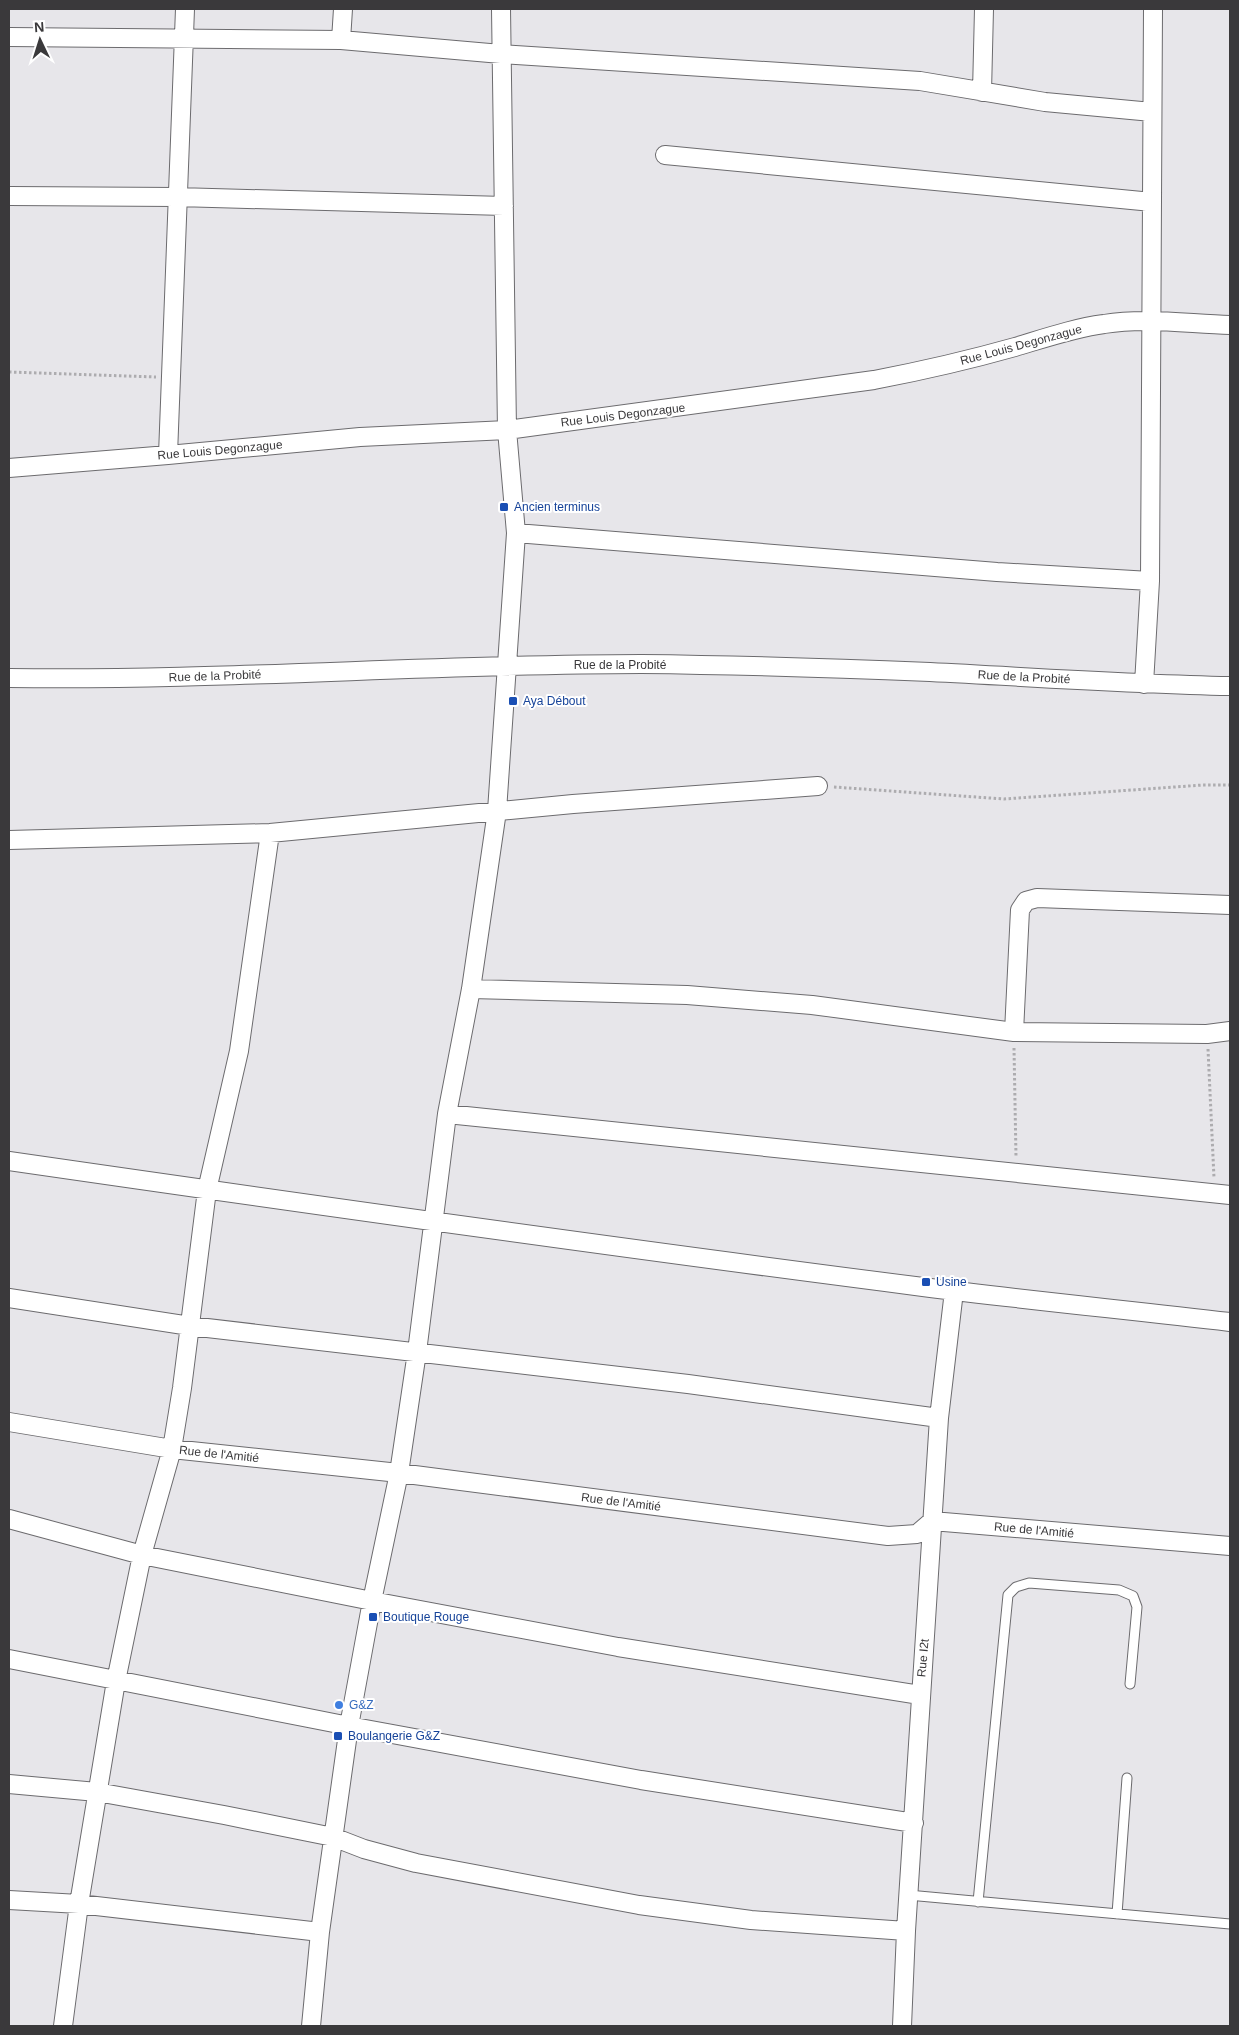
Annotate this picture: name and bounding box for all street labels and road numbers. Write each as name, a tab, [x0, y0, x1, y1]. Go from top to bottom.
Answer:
street label: Rue Louis Degonzague	[959, 322, 1084, 368]
street label: Rue Louis Degonzague	[560, 400, 686, 430]
street label: Rue Louis Degonzague	[157, 438, 283, 462]
street label: Rue de la Probité	[574, 658, 667, 672]
street label: Rue de la Probité	[168, 667, 262, 685]
street label: Rue de la Probité	[977, 668, 1071, 686]
street label: Rue de l'Amitié	[178, 1443, 260, 1465]
street label: Rue de l'Amitié	[580, 1490, 662, 1514]
street label: Rue de l'Amitié	[993, 1520, 1075, 1541]
street label: Rue I2t	[914, 1637, 932, 1678]

